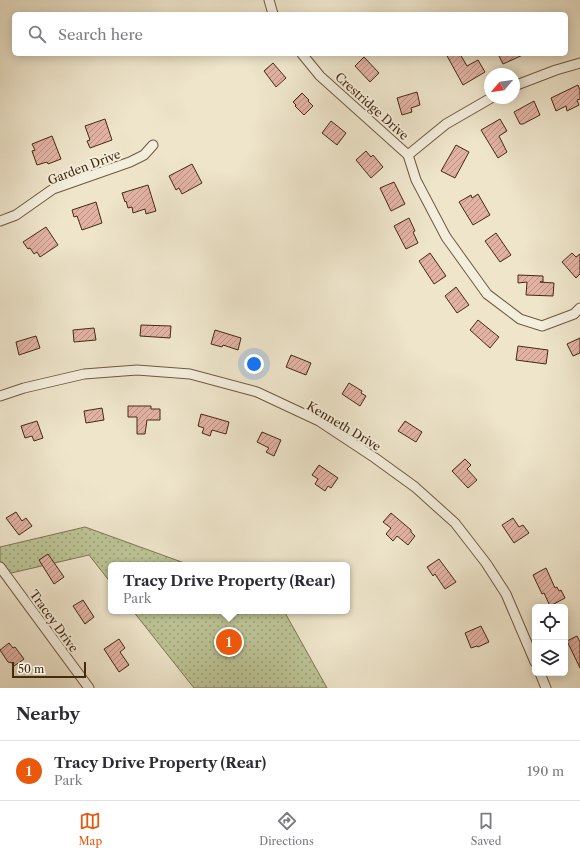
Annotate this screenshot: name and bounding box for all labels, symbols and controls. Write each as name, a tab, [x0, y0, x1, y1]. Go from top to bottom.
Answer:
search box	[12, 12, 568, 56]
icon: search	[26, 23, 48, 45]
text: Search here	[58, 25, 143, 44]
north arrow	[484, 68, 520, 104]
street label: Crestridge Drive	[332, 69, 412, 143]
street label: Garden Drive	[45, 146, 123, 188]
your location	[244, 354, 264, 374]
street label: Kenneth Drive	[304, 398, 384, 454]
popup	[108, 562, 350, 614]
text: Tracy Drive Property (Rear)	[123, 571, 335, 590]
street label: Tracey Drive	[26, 587, 82, 655]
text: Park	[123, 590, 151, 606]
map controls	[532, 604, 568, 676]
button: locate	[532, 604, 568, 640]
pin: 1	[216, 627, 242, 657]
button: layers	[532, 640, 568, 676]
scale bar	[12, 660, 86, 679]
text: 50 m	[18, 662, 44, 676]
text: Nearby	[16, 704, 80, 724]
text: Tracy Drive Property (Rear)	[54, 753, 266, 772]
text: 1	[26, 763, 32, 779]
text: 190 m	[527, 763, 564, 779]
text: Park	[54, 772, 82, 788]
tab: Map	[79, 810, 102, 848]
tab: Directions	[259, 810, 314, 848]
tab: Saved	[471, 810, 501, 848]

